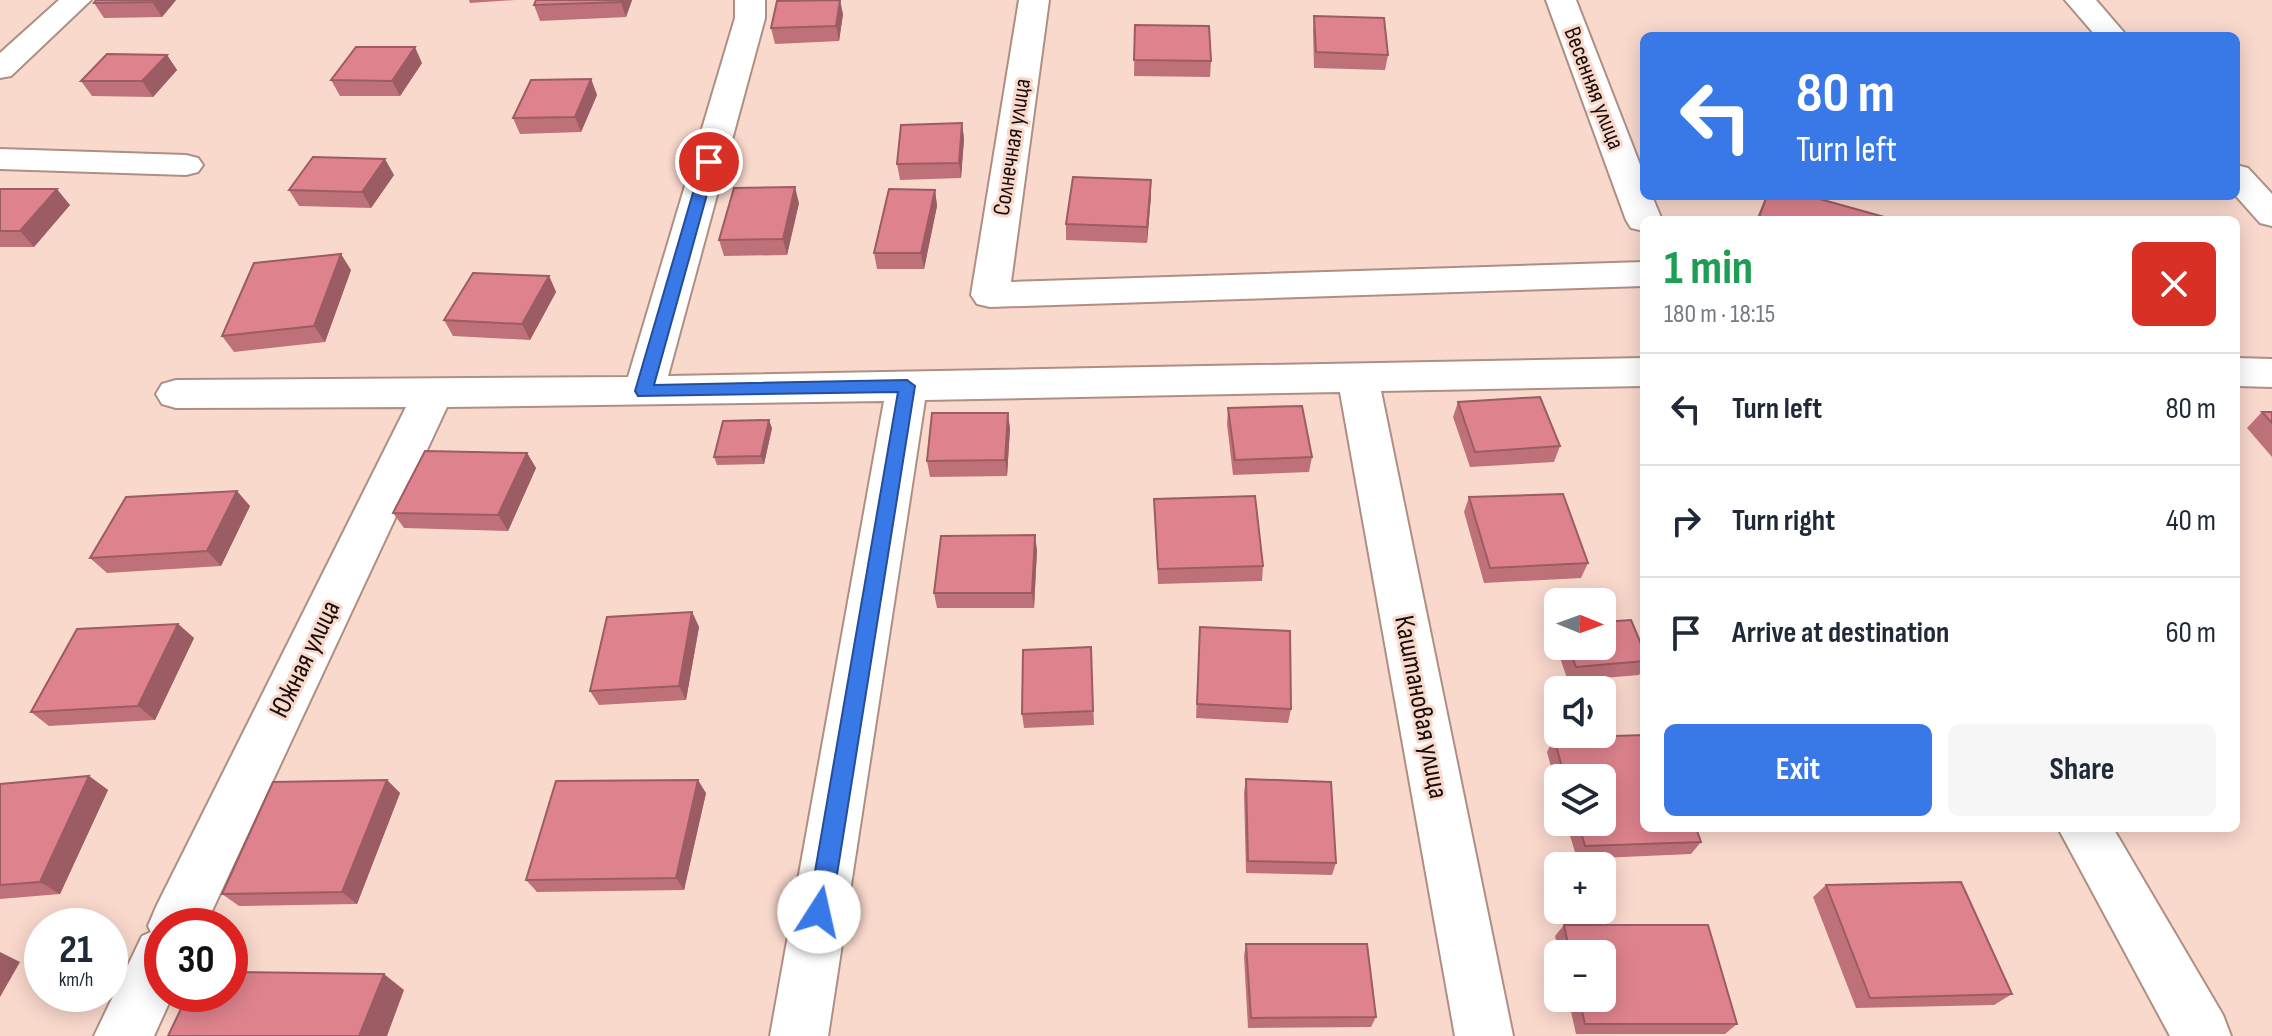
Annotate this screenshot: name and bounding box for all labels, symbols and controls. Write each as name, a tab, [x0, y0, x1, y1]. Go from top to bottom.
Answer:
street label: Весенняя улица	[1557, 23, 1631, 153]
text: 80 m	[1796, 61, 1895, 128]
icon: left	[1664, 64, 1768, 168]
street label: Солнечная улица	[987, 76, 1037, 218]
pin	[675, 128, 743, 196]
text: Turn left	[1796, 129, 1897, 172]
icon: arrive	[687, 140, 731, 184]
text: 1 min	[1664, 240, 1753, 297]
button: close	[2132, 242, 2216, 326]
text: 180 m · 18:15	[1664, 299, 1775, 330]
icon: left	[1664, 387, 1708, 431]
text: Turn left	[1732, 391, 1822, 427]
text: 80 m	[2165, 391, 2216, 427]
icon: right	[1664, 499, 1708, 543]
text: Turn right	[1732, 503, 1835, 539]
text: 40 m	[2166, 503, 2216, 539]
north arrow	[1544, 588, 1616, 660]
map controls	[1544, 588, 1616, 1012]
street label: Южная улица	[262, 595, 348, 723]
icon: arrive	[1664, 611, 1708, 655]
street label: Каштановая улица	[1387, 613, 1455, 801]
text: Arrive at destination	[1732, 615, 1949, 651]
text: 60 m	[2165, 615, 2216, 651]
button: sound	[1544, 676, 1616, 748]
button: Exit	[1664, 724, 1932, 816]
button: Share	[1948, 724, 2216, 816]
button: layers	[1544, 764, 1616, 836]
button: +	[1544, 852, 1616, 924]
position arrow	[777, 870, 861, 954]
speed limit sign: 30	[144, 908, 248, 1012]
text: 21	[59, 926, 93, 974]
button: −	[1544, 940, 1616, 1012]
text: km/h	[59, 968, 93, 992]

